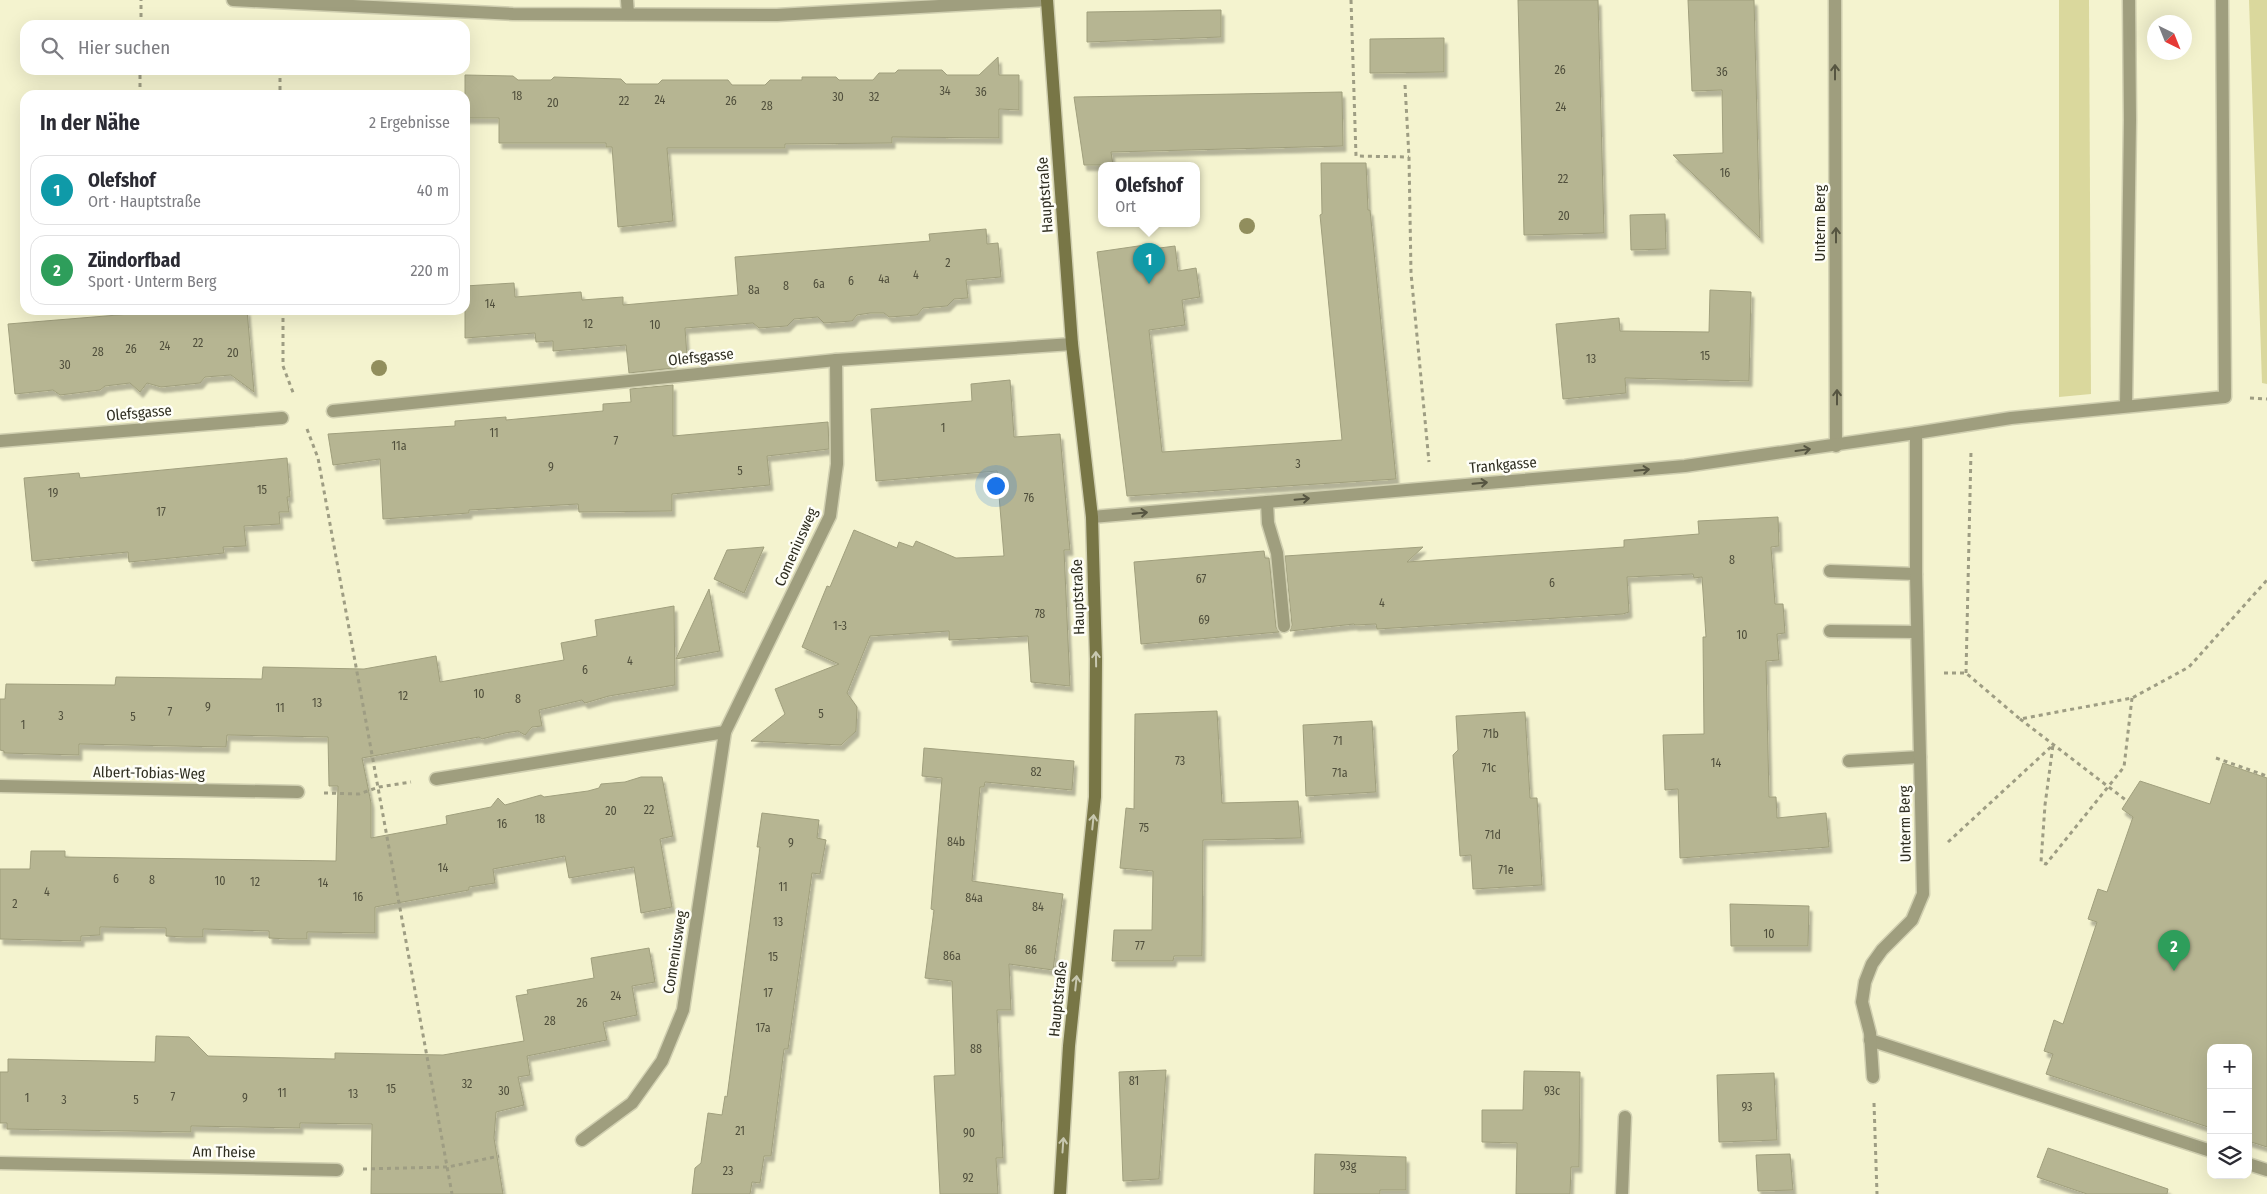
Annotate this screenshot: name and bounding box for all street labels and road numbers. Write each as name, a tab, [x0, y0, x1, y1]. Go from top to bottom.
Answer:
street label: Hauptstraße	[1033, 156, 1057, 234]
street label: Unterm Berg	[1811, 185, 1829, 261]
street label: Olefsgasse	[667, 345, 735, 369]
street label: Olefsgasse	[105, 401, 173, 425]
street label: Trankgasse	[1469, 453, 1537, 477]
street label: Comeniusweg	[771, 505, 821, 589]
street label: Hauptstraße	[1068, 559, 1088, 635]
street label: Albert-Tobias-Weg	[93, 763, 205, 783]
street label: Unterm Berg	[1895, 785, 1915, 863]
street label: Comeniusweg	[660, 909, 690, 995]
street label: Hauptstraße	[1045, 960, 1071, 1038]
street label: Am Theise	[192, 1142, 256, 1162]

